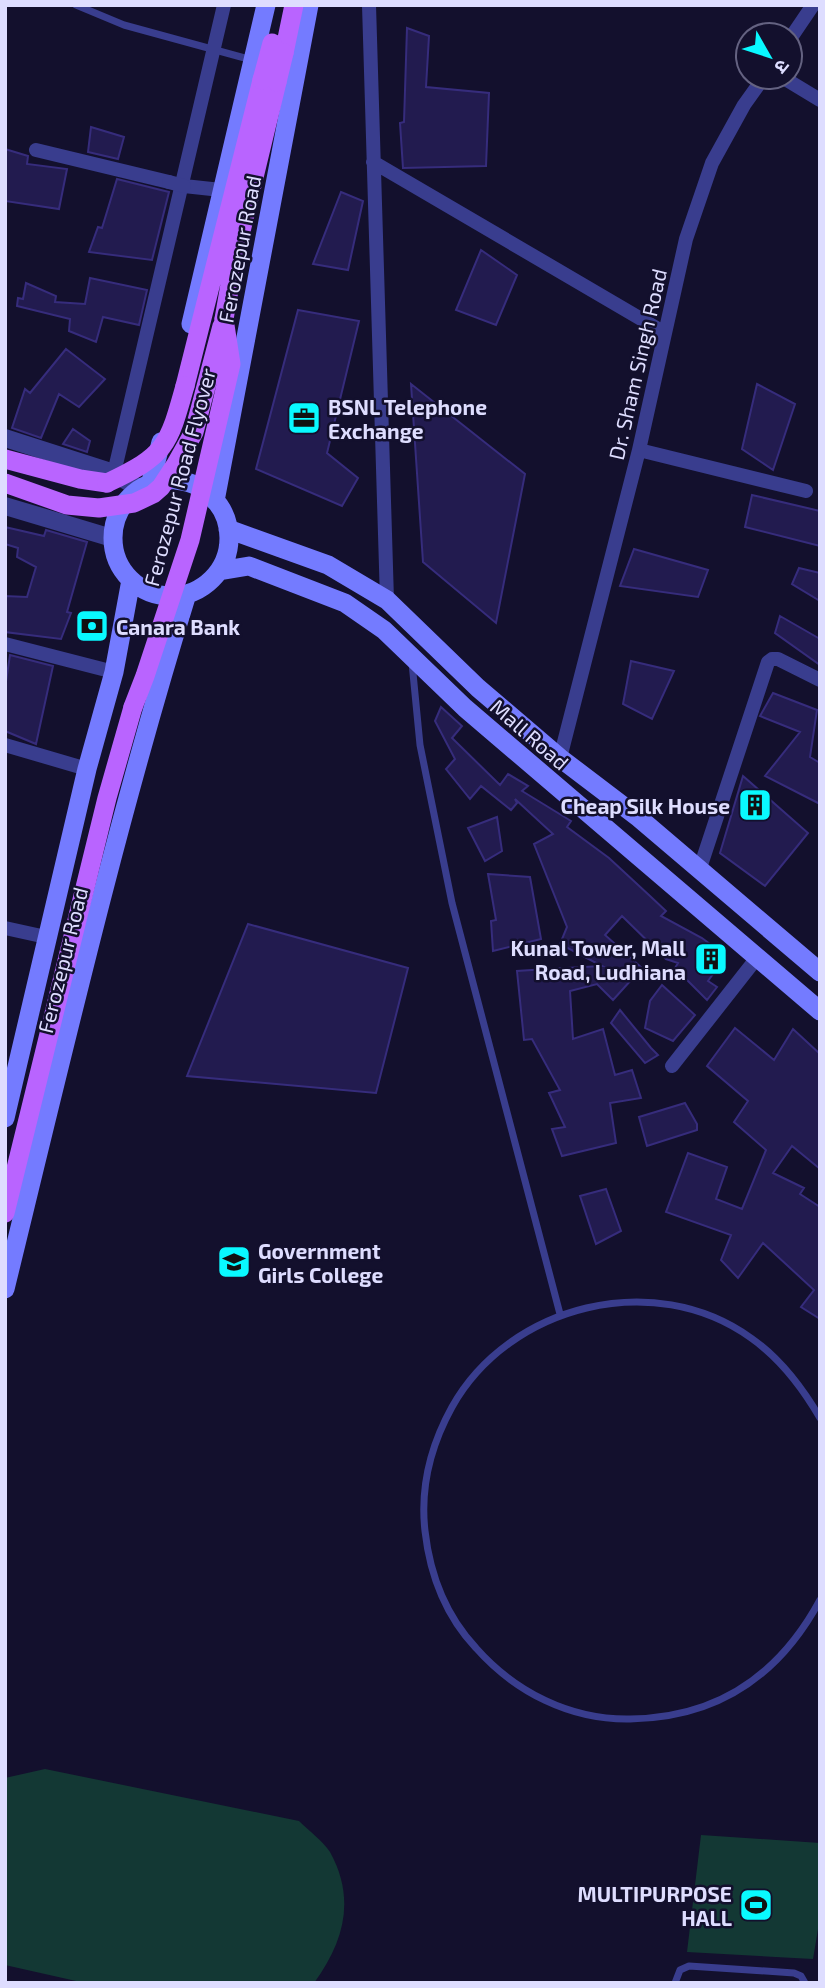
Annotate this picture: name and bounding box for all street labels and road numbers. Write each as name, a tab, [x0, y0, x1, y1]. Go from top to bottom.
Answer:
street label: Ferozepur Road	[212, 173, 266, 325]
street label: Dr. Sham Singh Road	[603, 266, 671, 462]
street label: Ferozepur Road Flyover	[138, 365, 220, 589]
street label: Mall Road	[486, 693, 574, 775]
street label: Ferozepur Road	[32, 884, 92, 1036]

